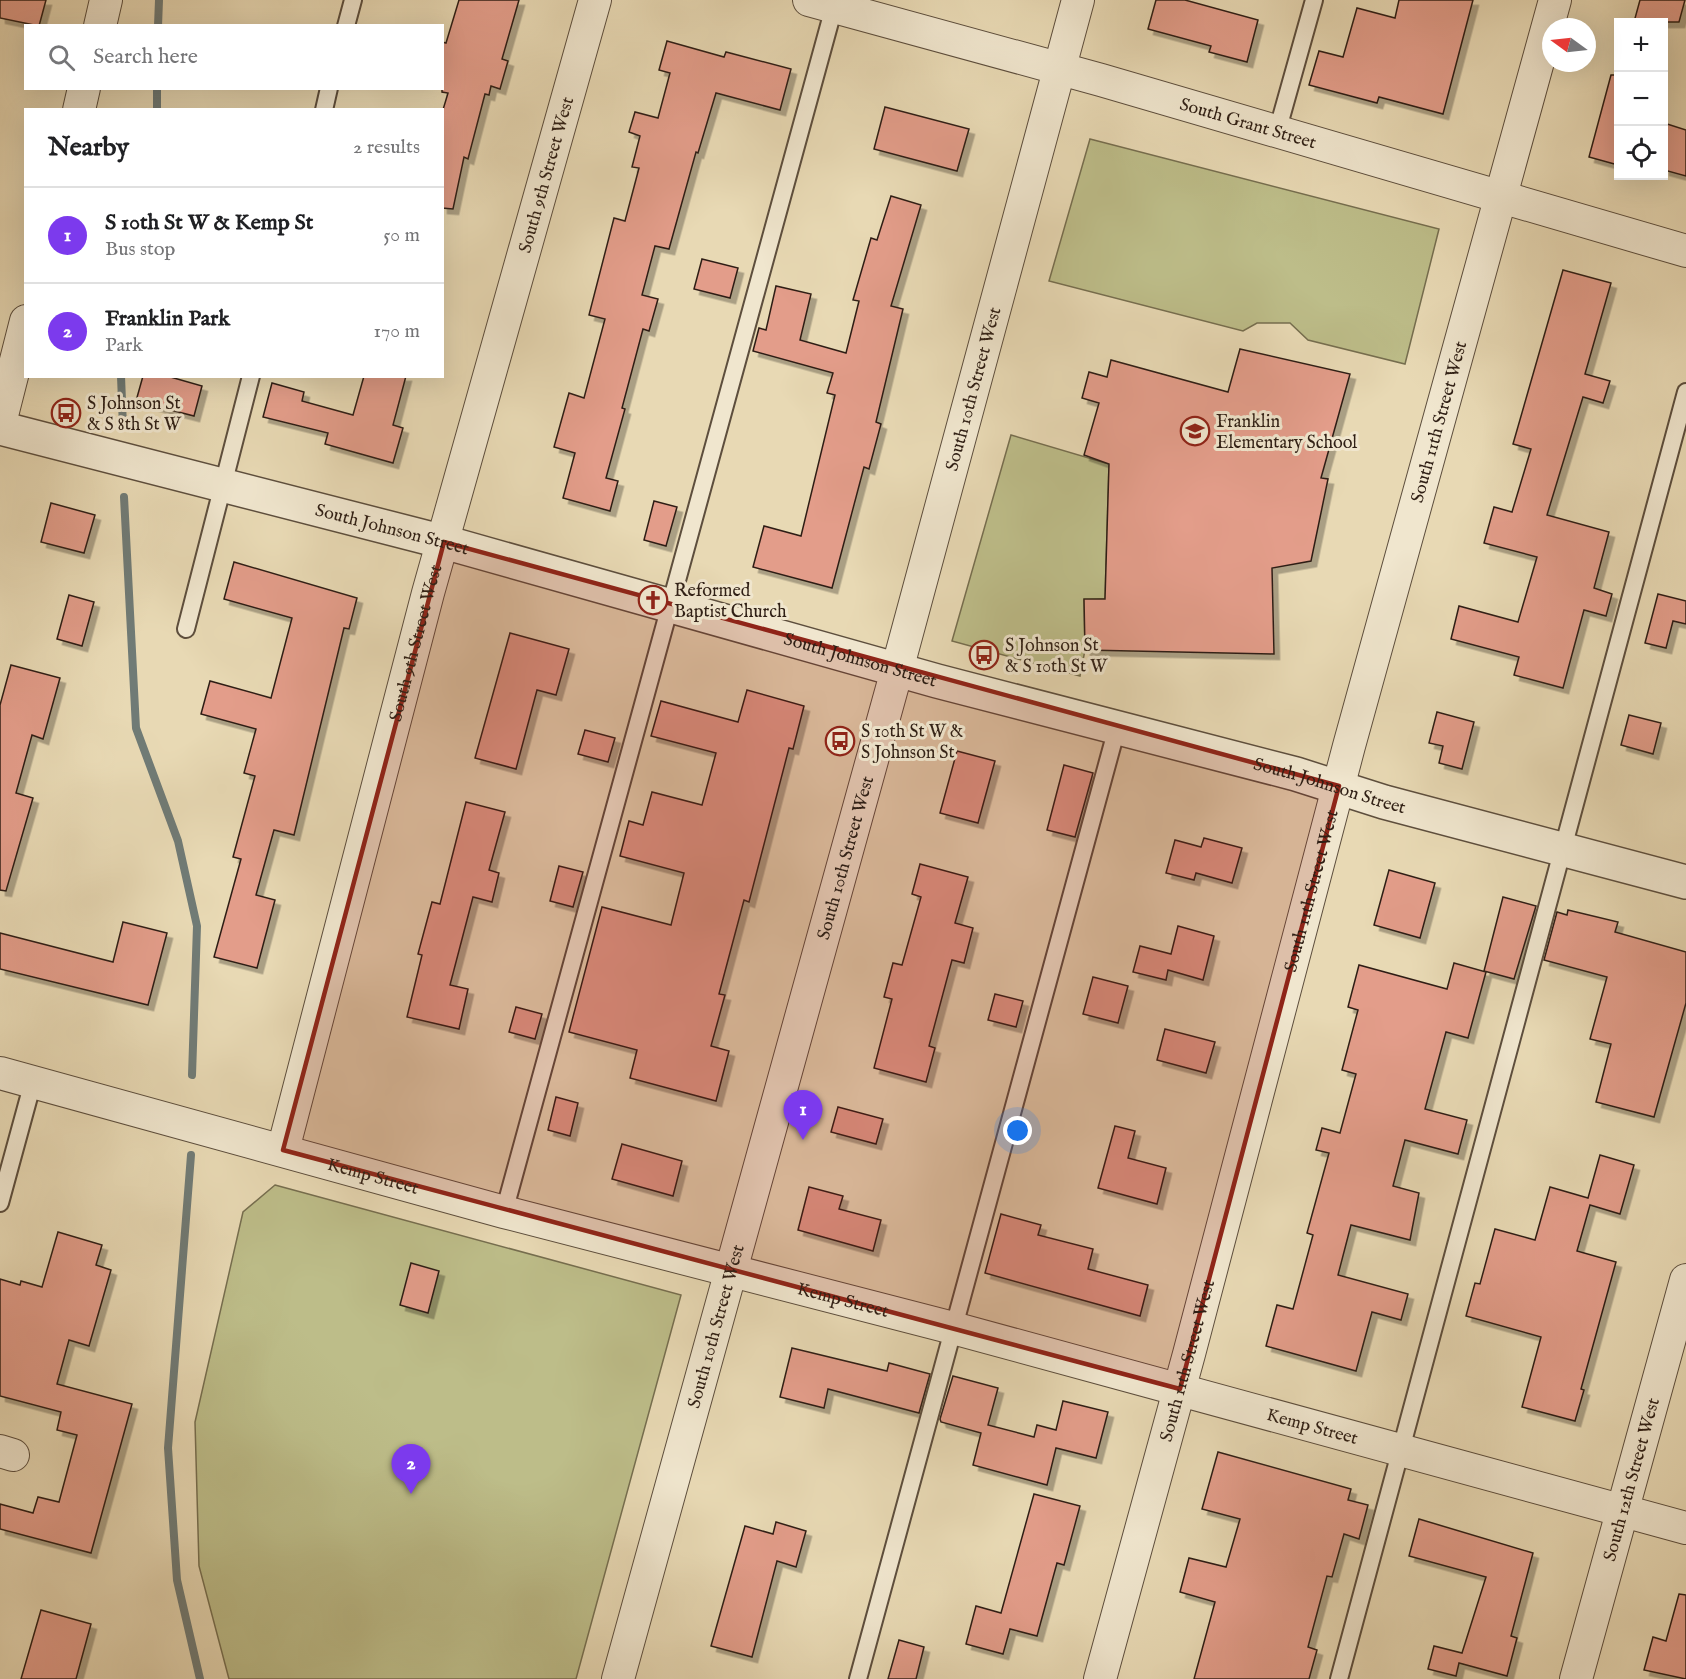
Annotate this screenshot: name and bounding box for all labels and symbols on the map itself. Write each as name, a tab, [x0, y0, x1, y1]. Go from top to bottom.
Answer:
north arrow	[1542, 18, 1596, 72]
street label: South Grant Street	[1177, 94, 1319, 155]
street label: South 9th Street West	[514, 95, 580, 256]
street label: South 10th Street West	[941, 305, 1008, 474]
street label: South 11th Street West	[1407, 339, 1473, 506]
place label: S Johnson St & S 8th St W	[87, 393, 182, 437]
bus stop icon: S Johnson St & S 8th St W	[50, 397, 82, 429]
place label: Franklin Elementary School	[1216, 411, 1357, 455]
school or university icon: Franklin Elementary School	[1179, 415, 1211, 447]
street label: South Johnson Street	[313, 499, 471, 561]
street label: South 9th Street West	[385, 562, 448, 724]
place label: Reformed Baptist Church	[674, 580, 787, 624]
church icon: Reformed Baptist Church	[637, 584, 669, 616]
street label: South Johnson Street	[781, 628, 939, 693]
place label: S Johnson St & S 10th St W	[1005, 635, 1108, 679]
bus stop icon: S Johnson St & S 10th St W	[968, 639, 1000, 671]
place label: S 10th St W & S Johnson St	[861, 721, 963, 765]
bus stop icon: S 10th St W & S Johnson St	[824, 725, 856, 757]
street label: South Johnson Street	[1251, 753, 1408, 820]
street label: South 10th Street West	[813, 774, 880, 943]
street label: South 11th Street West	[1280, 808, 1345, 975]
pin: 1	[784, 1090, 822, 1140]
your location	[1003, 1116, 1032, 1145]
street label: Kemp Street	[324, 1154, 421, 1201]
street label: South 10th Street West	[683, 1242, 751, 1411]
street label: Kemp Street	[794, 1278, 891, 1324]
street label: South 11th Street West	[1155, 1278, 1221, 1445]
street label: South 12th Street West	[1599, 1396, 1666, 1564]
street label: Kemp Street	[1264, 1404, 1360, 1451]
pin: 2	[392, 1444, 430, 1494]

